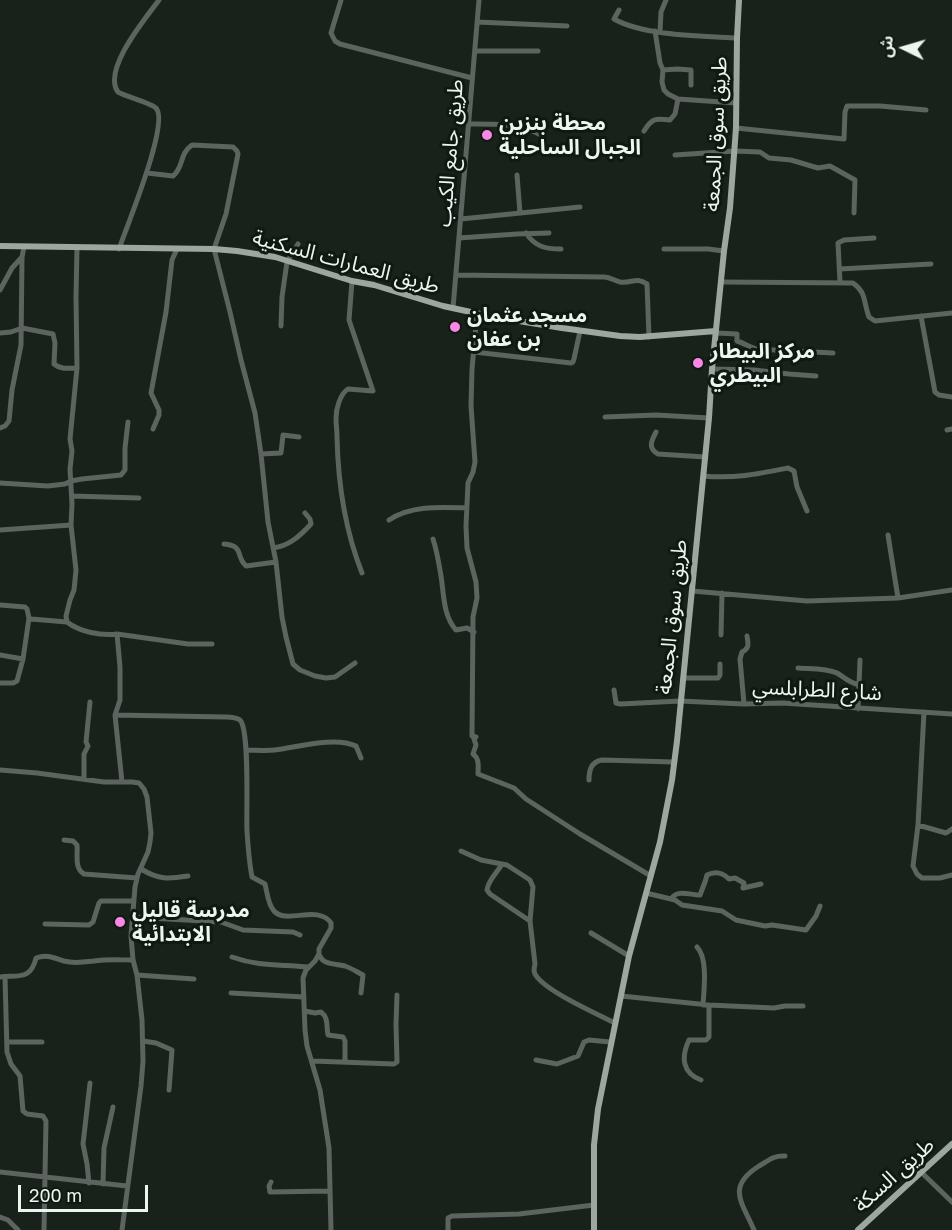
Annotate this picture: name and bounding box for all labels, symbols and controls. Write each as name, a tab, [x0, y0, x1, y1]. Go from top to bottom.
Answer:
north arrow	[874, 18, 934, 78]
text: ش	[875, 35, 897, 58]
street label: طريق سوق الجمعة	[699, 56, 733, 212]
street label: طريق جامع الكيب	[431, 78, 469, 228]
place label: محطة بنزين الجبال الساحلية	[499, 110, 641, 160]
marker: محطة بنزين الجبال الساحلية	[480, 128, 494, 142]
street label: طريق العمارات السكنية	[250, 225, 442, 299]
place label: مسجد عثمان بن عفان	[467, 302, 587, 352]
marker: مسجد عثمان بن عفان	[448, 320, 462, 334]
place label: مركز البيطار البيطري	[710, 338, 815, 388]
marker: مركز البيطار البيطري	[691, 356, 705, 370]
street label: طريق سوق الجمعة	[651, 538, 693, 696]
street label: شارع الطرابلسي	[752, 674, 882, 706]
place label: مدرسة قاليل الابتدائية	[132, 897, 250, 947]
marker: مدرسة قاليل الابتدائية	[113, 915, 127, 929]
street label: طريق السكة	[849, 1132, 939, 1218]
scale bar	[21, 1173, 152, 1211]
text: 200 m	[29, 1184, 82, 1206]

